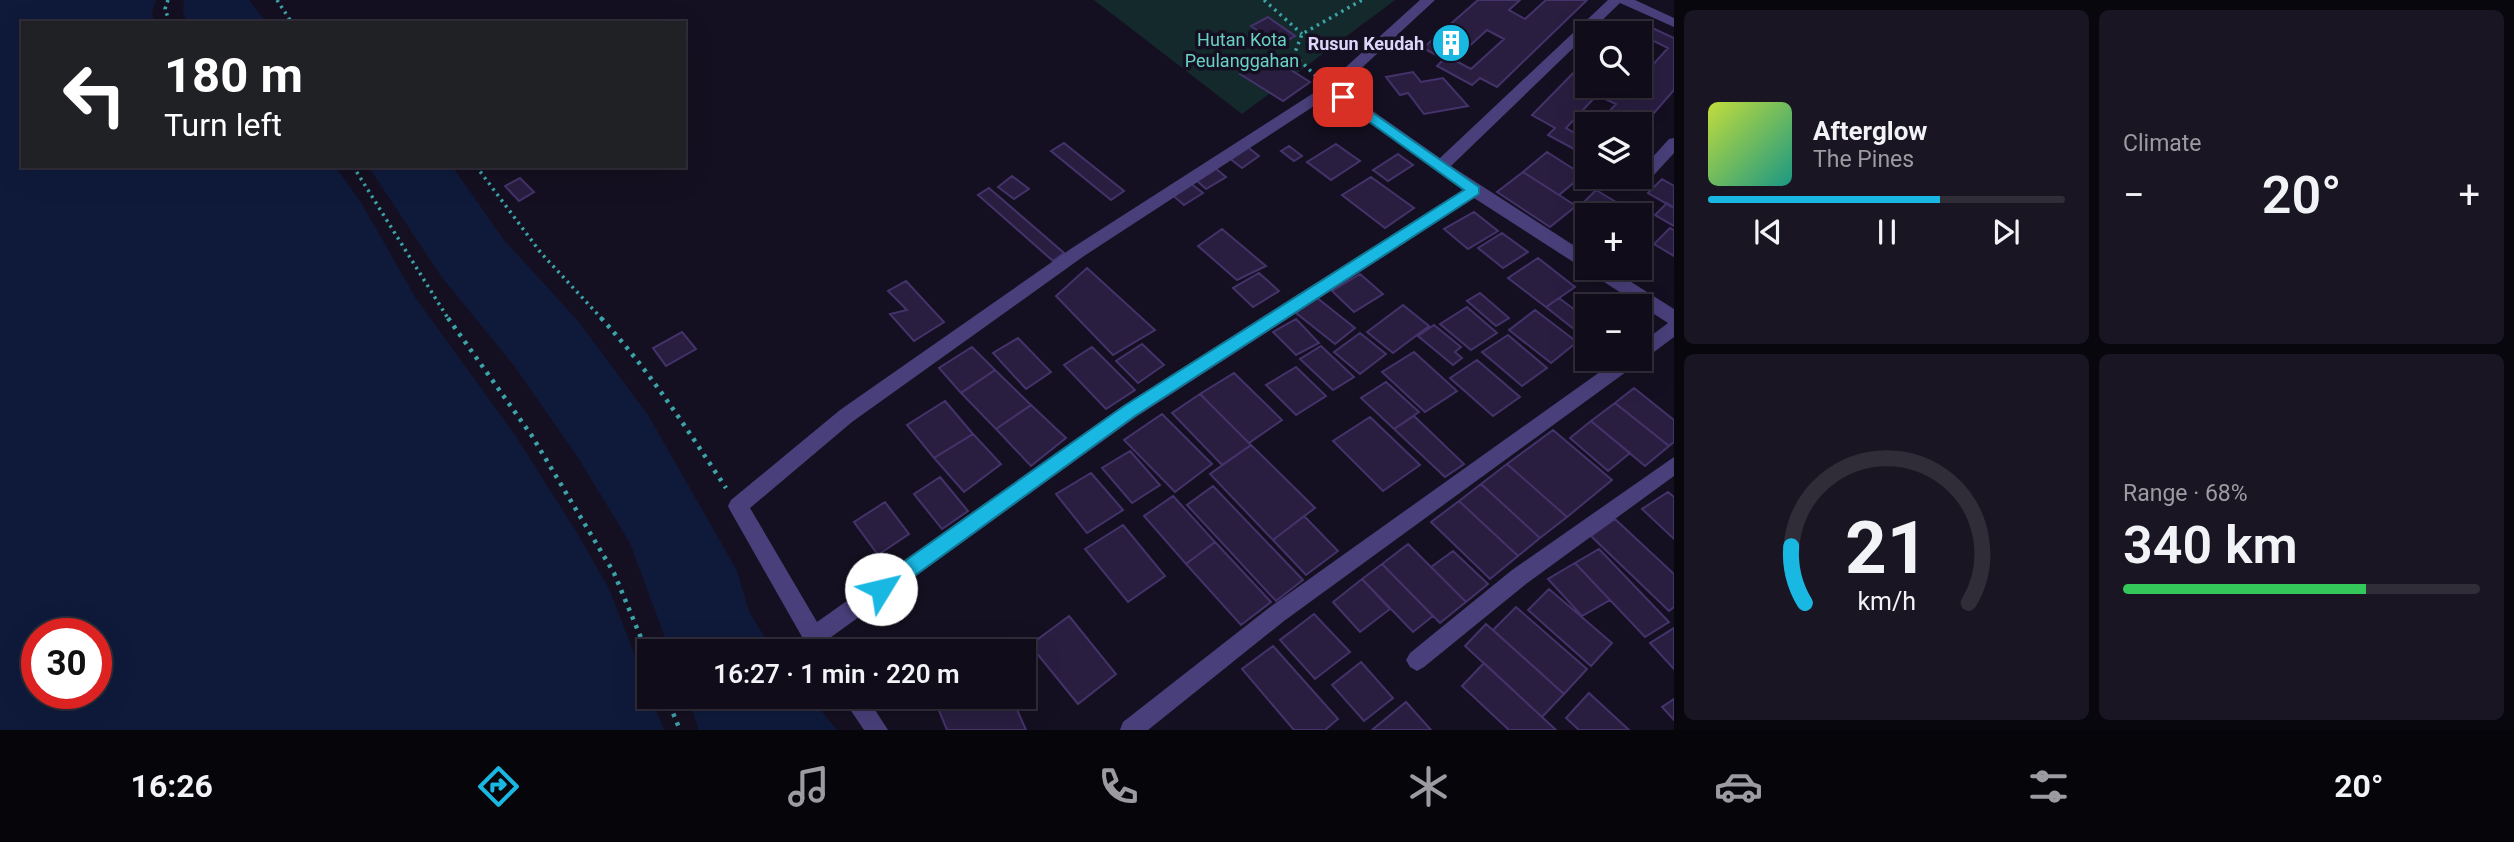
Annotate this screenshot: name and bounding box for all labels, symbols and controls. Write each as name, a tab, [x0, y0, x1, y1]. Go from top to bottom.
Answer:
map controls	[1575, 21, 1652, 371]
button: search	[1575, 21, 1652, 98]
building icon: Rusun Keudah	[1430, 22, 1472, 64]
park label: Hutan Kota Peulanggahan	[1185, 29, 1299, 71]
place label: Rusun Keudah	[1308, 33, 1424, 54]
text: 180 m	[164, 47, 303, 104]
icon: left	[49, 49, 140, 140]
pin	[1313, 67, 1373, 127]
icon: arrive	[1324, 78, 1362, 116]
text: Turn left	[164, 106, 282, 144]
button: layers	[1575, 112, 1652, 189]
text: Afterglow	[1813, 116, 1927, 146]
text: Climate	[2123, 130, 2202, 157]
text: The Pines	[1813, 146, 1914, 173]
text: 20°	[2262, 165, 2341, 226]
text: −	[2123, 173, 2145, 217]
text: +	[2458, 173, 2480, 217]
button: +	[1575, 203, 1652, 280]
icon: previous	[1749, 213, 1787, 251]
icon: pause	[1868, 213, 1906, 251]
icon: next	[1987, 213, 2025, 251]
button: −	[1575, 294, 1652, 371]
text: Range · 68%	[2123, 480, 2248, 507]
text: 21	[1845, 505, 1928, 591]
text: 340 km	[2123, 515, 2298, 576]
position arrow	[844, 552, 918, 626]
text: km/h	[1857, 587, 1916, 616]
speed limit sign: 30	[21, 618, 112, 709]
text: 16:27 · 1 min · 220 m	[713, 659, 960, 689]
icon: directions	[474, 762, 523, 811]
icon: music	[784, 762, 833, 811]
icon: phone	[1094, 762, 1143, 811]
icon: climate	[1404, 762, 1453, 811]
icon: car	[1714, 762, 1763, 811]
icon: filters	[2024, 762, 2073, 811]
text: 16:26	[131, 767, 213, 805]
text: 20°	[2334, 767, 2383, 805]

